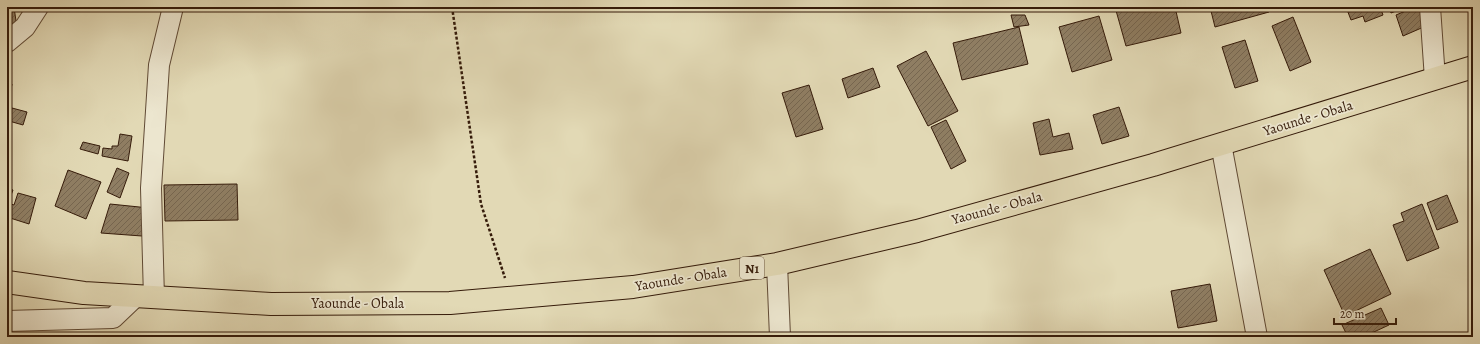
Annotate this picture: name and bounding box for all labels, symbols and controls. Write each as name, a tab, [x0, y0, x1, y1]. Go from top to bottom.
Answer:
street label: Yaounde - Obala	[1260, 95, 1356, 141]
street label: Yaounde - Obala	[949, 187, 1045, 229]
road number: N1	[740, 257, 764, 279]
street label: Yaounde - Obala	[633, 262, 729, 296]
street label: Yaounde - Obala	[311, 294, 405, 313]
scale bar	[1334, 300, 1396, 326]
text: 20 m	[1340, 306, 1364, 322]

